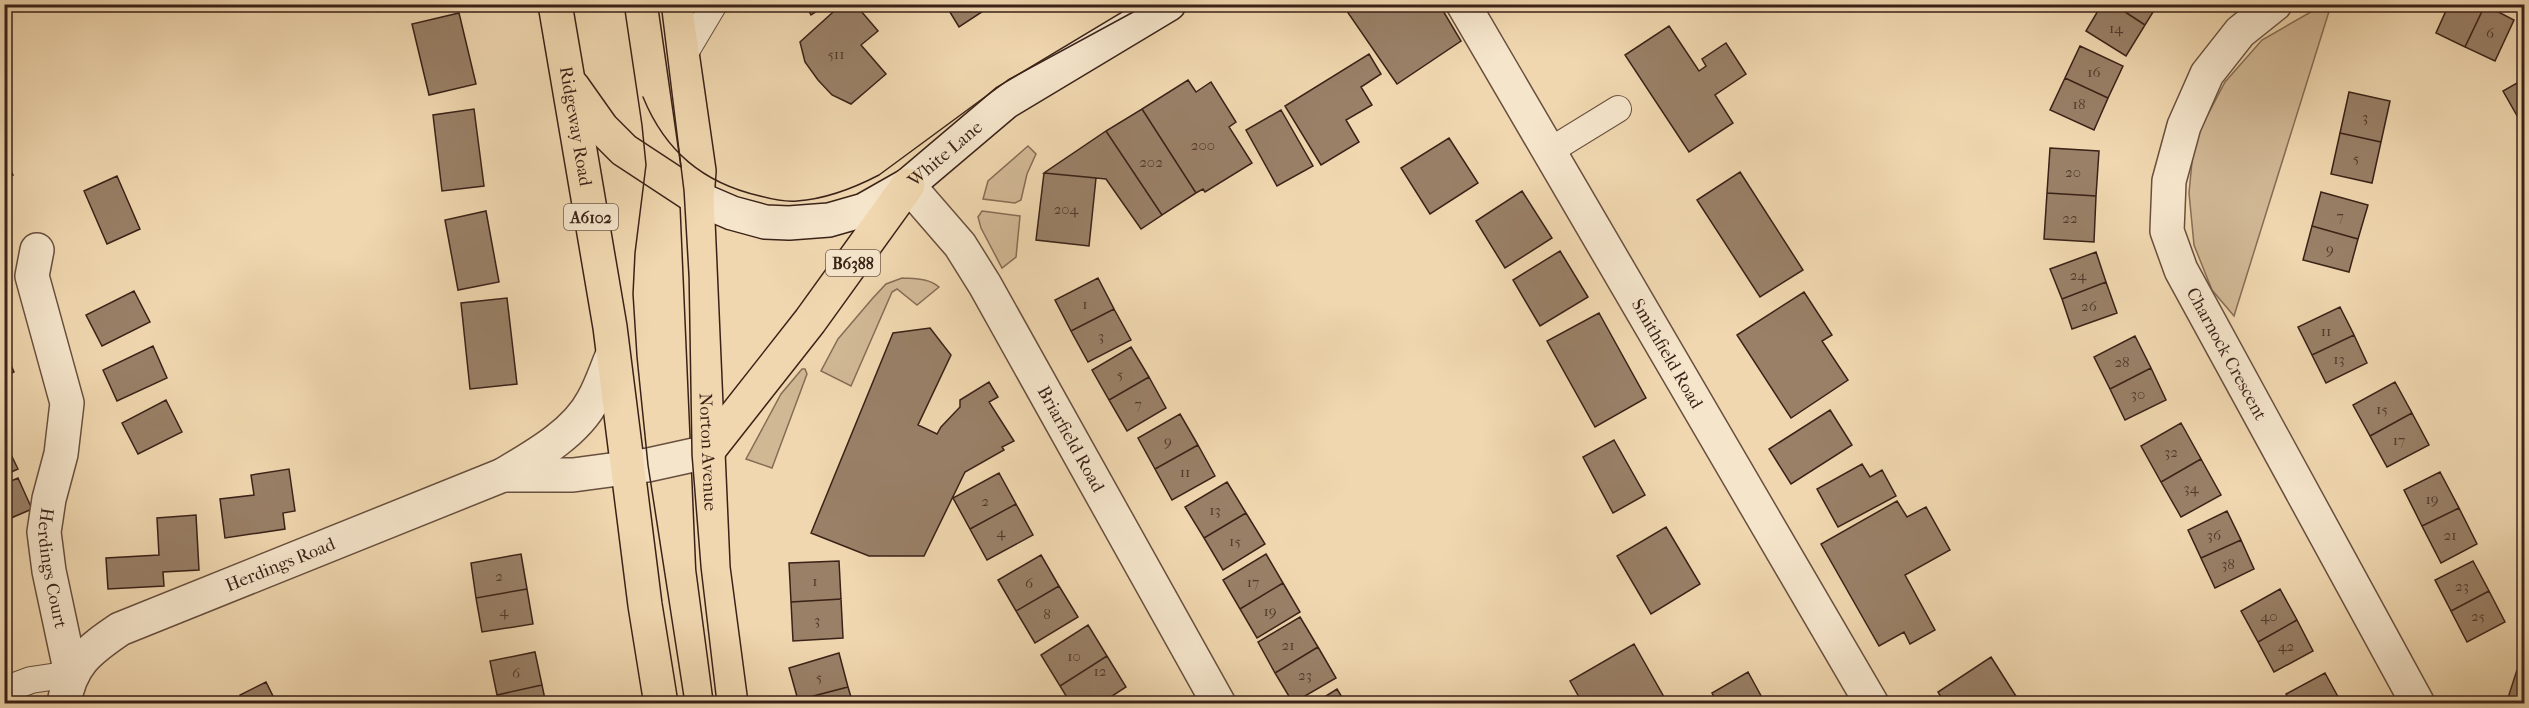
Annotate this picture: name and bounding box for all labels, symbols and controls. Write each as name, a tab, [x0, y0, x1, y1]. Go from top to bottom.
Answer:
house number: 14	[2109, 19, 2124, 37]
house number: 6	[2486, 24, 2495, 42]
house number: 511	[827, 45, 845, 63]
house number: 16	[2087, 63, 2102, 81]
street label: Ridgeway Road	[555, 65, 596, 188]
house number: 18	[2073, 95, 2085, 113]
house number: 3	[2362, 108, 2368, 126]
street label: White Lane	[903, 117, 987, 192]
house number: 200	[1191, 136, 1215, 154]
house number: 5	[2353, 149, 2359, 167]
house number: 202	[1139, 153, 1163, 171]
house number: 20	[2065, 163, 2081, 181]
house number: 204	[1054, 200, 1079, 218]
road number: A6102	[564, 204, 618, 230]
house number: 7	[2336, 207, 2344, 225]
house number: 22	[2062, 209, 2078, 227]
house number: 9	[2326, 240, 2334, 258]
road number: B6388	[826, 250, 880, 276]
house number: 24	[2070, 266, 2087, 284]
street label: Charnock Crescent	[2182, 284, 2271, 424]
house number: 1	[1082, 295, 1088, 313]
street label: Smithfield Road	[1627, 295, 1707, 413]
house number: 26	[2081, 297, 2098, 315]
house number: 11	[2321, 322, 2331, 340]
house number: 3	[1098, 327, 1104, 345]
house number: 13	[2333, 350, 2345, 368]
house number: 28	[2114, 353, 2130, 371]
house number: 5	[1117, 365, 1123, 383]
street label: Briarfield Road	[1033, 383, 1109, 496]
house number: 30	[2131, 385, 2145, 403]
street label: Norton Avenue	[694, 393, 721, 511]
house number: 7	[1134, 395, 1142, 413]
house number: 15	[2376, 400, 2388, 418]
house number: 17	[2393, 431, 2405, 449]
house number: 9	[1164, 432, 1172, 450]
house number: 32	[2164, 443, 2178, 461]
house number: 11	[1180, 463, 1190, 481]
house number: 34	[2183, 479, 2200, 497]
house number: 19	[2425, 490, 2439, 508]
house number: 2	[981, 492, 989, 510]
house number: 13	[1209, 501, 1221, 519]
street label: Herdings Court	[33, 506, 71, 631]
house number: 4	[997, 523, 1007, 541]
house number: 36	[2207, 526, 2222, 544]
house number: 21	[2443, 526, 2457, 544]
house number: 15	[1229, 532, 1241, 550]
street label: Herdings Road	[223, 534, 338, 596]
house number: 38	[2221, 555, 2235, 573]
house number: 2	[495, 567, 503, 585]
house number: 1	[812, 572, 818, 590]
house number: 17	[1247, 573, 1259, 591]
house number: 6	[1025, 574, 1034, 592]
house number: 23	[2455, 577, 2469, 595]
house number: 4	[500, 602, 510, 620]
house number: 19	[1263, 602, 1277, 620]
house number: 8	[1043, 605, 1051, 623]
house number: 40	[2260, 607, 2278, 625]
house number: 25	[2471, 607, 2485, 625]
house number: 3	[814, 611, 820, 629]
house number: 21	[1281, 636, 1295, 654]
house number: 42	[2278, 637, 2295, 655]
house number: 10	[1067, 647, 1081, 665]
house number: 12	[1093, 662, 1107, 680]
house number: 6	[512, 664, 521, 682]
house number: 23	[1298, 666, 1312, 684]
house number: 5	[816, 668, 822, 686]

